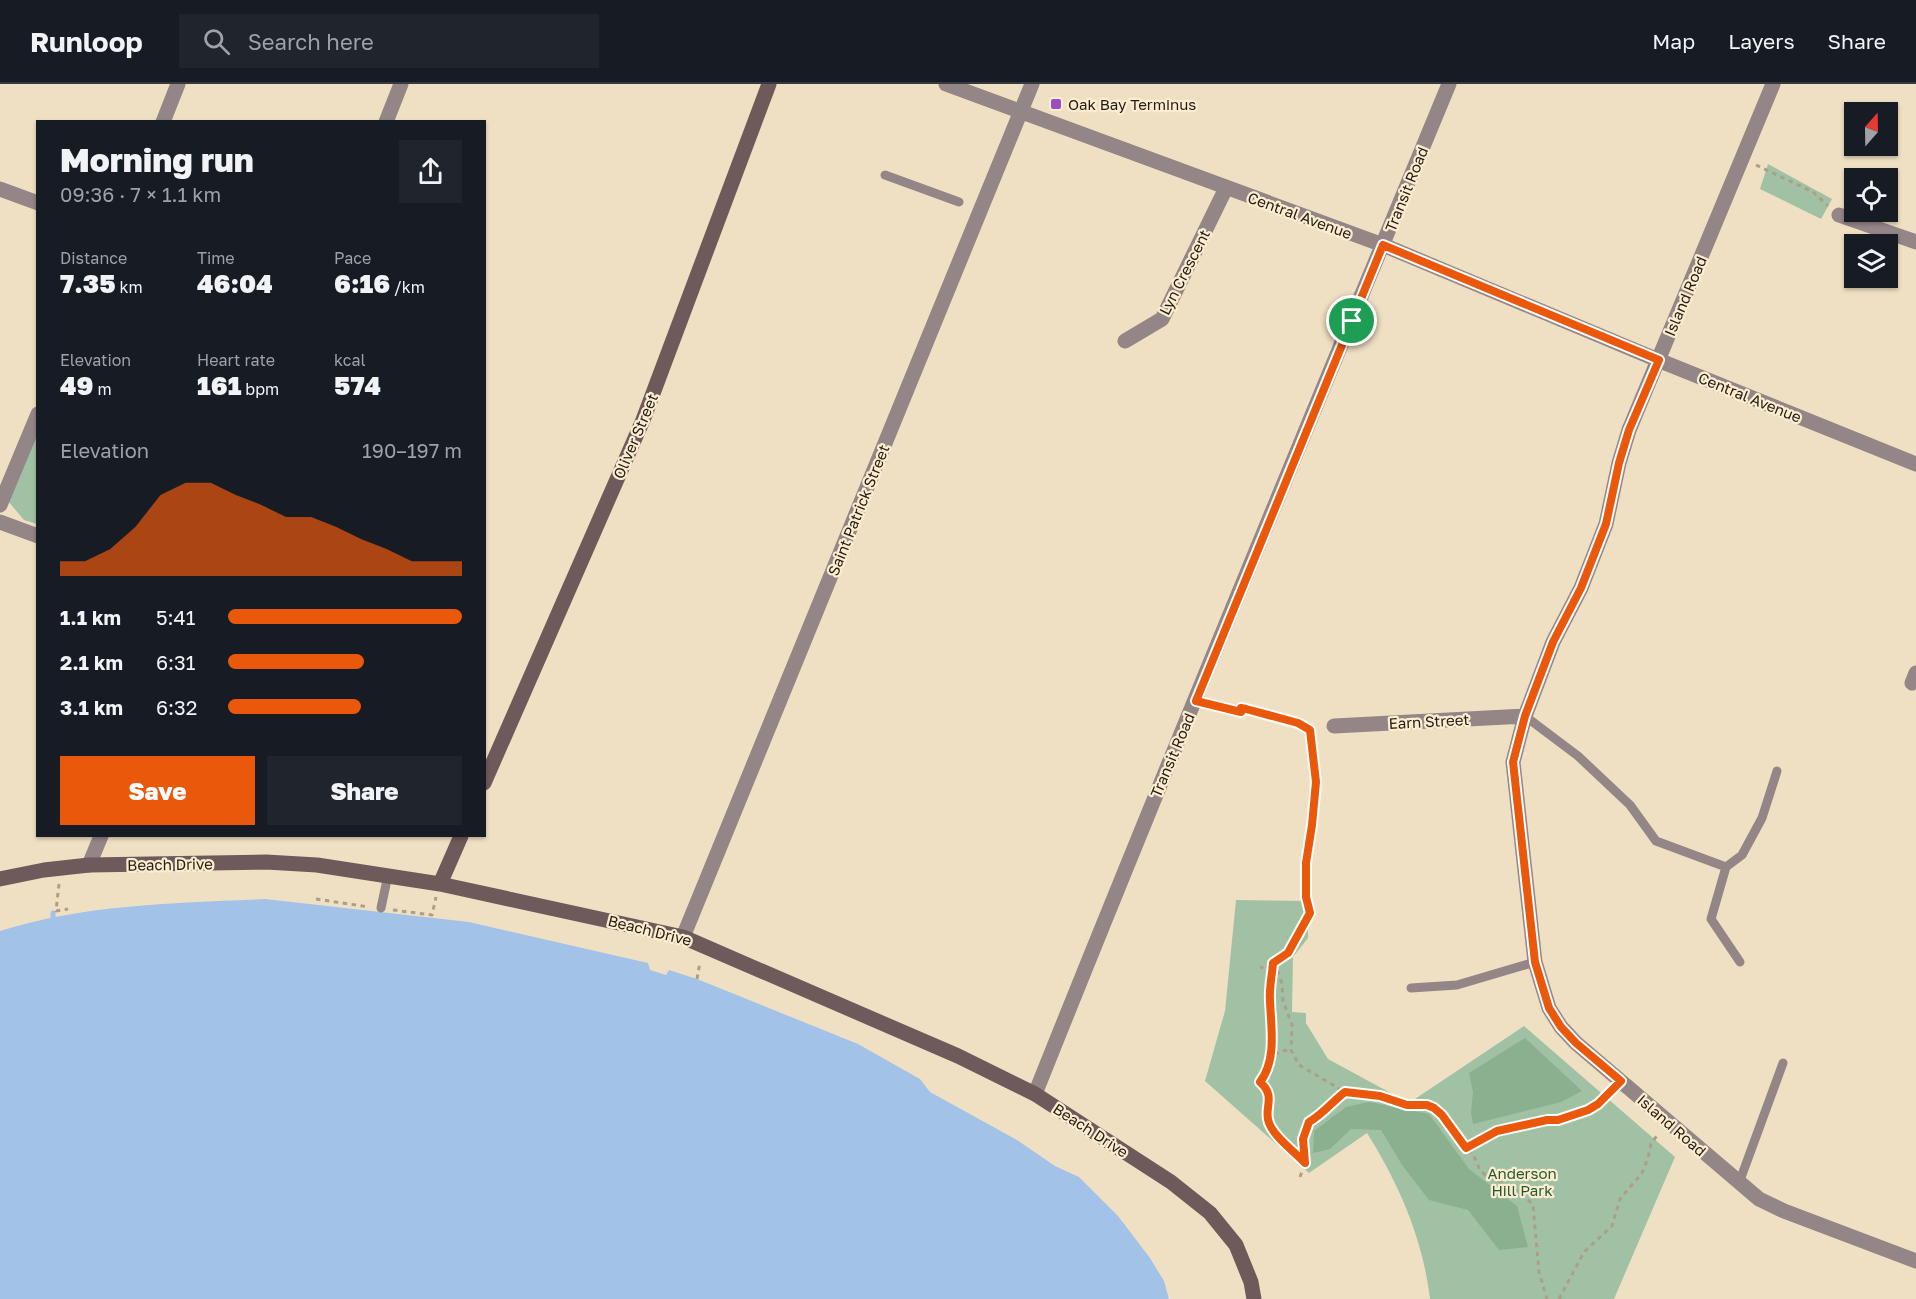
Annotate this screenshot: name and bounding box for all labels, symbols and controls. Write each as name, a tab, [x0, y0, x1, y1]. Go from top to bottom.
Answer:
search box	[179, 14, 599, 68]
text: Runloop	[30, 25, 143, 58]
icon: search	[200, 25, 233, 58]
text: Search here	[248, 28, 374, 55]
text: Map	[1652, 28, 1695, 54]
text: Layers	[1728, 28, 1795, 54]
text: Share	[1828, 28, 1886, 54]
place label: Oak Bay Terminus	[1068, 95, 1196, 113]
marker: Oak Bay Terminus	[1049, 97, 1063, 111]
north arrow	[1844, 102, 1898, 156]
map controls	[1844, 102, 1898, 288]
text: Morning run	[60, 140, 254, 179]
button: share	[399, 140, 462, 203]
street label: Transit Road	[1381, 144, 1431, 234]
button: locate	[1844, 168, 1898, 222]
text: 09:36 · 7 × 1.1 km	[60, 182, 221, 206]
street label: Central Avenue	[1245, 188, 1355, 242]
street label: Lyn Crescent	[1155, 226, 1213, 318]
button: layers	[1844, 234, 1898, 288]
text: Distance	[60, 248, 127, 268]
text: Time	[197, 248, 235, 268]
text: Pace	[334, 248, 371, 268]
street label: Island Road	[1660, 253, 1710, 339]
text: 7.35	[60, 268, 116, 299]
text: 46:04	[197, 268, 273, 299]
text: 6:16	[334, 268, 390, 299]
text: km	[116, 277, 143, 297]
text: /km	[390, 277, 425, 297]
pin	[1326, 295, 1377, 346]
icon: arrive	[1335, 304, 1368, 337]
text: Elevation	[60, 350, 131, 370]
text: Heart rate	[197, 350, 275, 370]
text: kcal	[334, 350, 366, 370]
street label: Central Avenue	[1696, 368, 1804, 426]
text: 49	[60, 370, 93, 401]
text: 161	[197, 370, 241, 401]
text: 574	[334, 370, 381, 401]
text: m	[93, 379, 112, 399]
text: bpm	[241, 379, 279, 399]
street label: Oliver Street	[609, 391, 661, 481]
text: Elevation	[60, 438, 149, 462]
text: 190–197 m	[362, 438, 462, 462]
street label: Saint Patrick Street	[824, 442, 892, 578]
text: 1.1 km	[60, 605, 121, 629]
text: 5:41	[156, 605, 196, 629]
text: 2.1 km	[60, 650, 123, 674]
text: 6:31	[156, 650, 196, 674]
text: 3.1 km	[60, 695, 123, 719]
text: 6:32	[156, 695, 197, 719]
street label: Transit Road	[1146, 710, 1198, 800]
street label: Earn Street	[1388, 710, 1470, 732]
button: Save	[60, 756, 255, 825]
button: Share	[267, 756, 462, 825]
street label: Beach Drive	[127, 854, 213, 874]
street label: Beach Drive	[606, 911, 694, 949]
street label: Island Road	[1634, 1090, 1710, 1160]
street label: Beach Drive	[1050, 1099, 1132, 1161]
park label: Anderson Hill Park	[1487, 1164, 1557, 1199]

